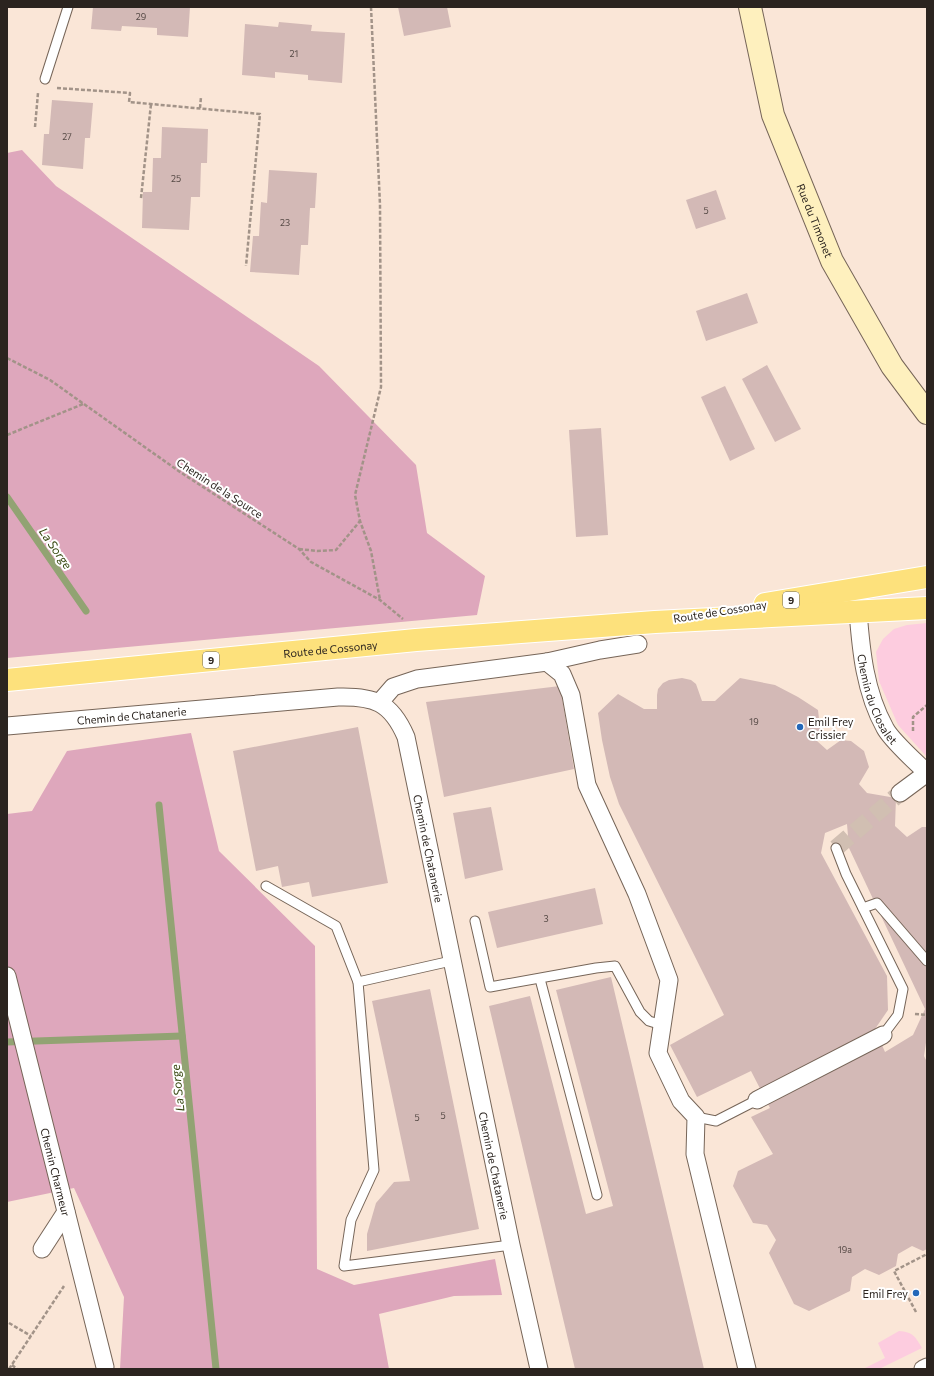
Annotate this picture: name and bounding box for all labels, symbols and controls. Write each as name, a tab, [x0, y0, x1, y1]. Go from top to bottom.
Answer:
house number: 29	[136, 11, 146, 22]
house number: 21	[290, 48, 298, 59]
house number: 27	[62, 131, 72, 142]
house number: 25	[171, 173, 181, 184]
street label: Rue du Timonet	[795, 181, 836, 260]
house number: 5	[703, 205, 709, 216]
house number: 23	[280, 217, 290, 228]
street label: Chemin de la Source	[175, 455, 266, 521]
water label: La Sorge	[37, 525, 76, 572]
road number: 9	[783, 592, 799, 608]
street label: Route de Cossonay	[672, 597, 768, 625]
street label: Route de Cossonay	[283, 637, 378, 659]
road number: 9	[203, 652, 219, 668]
street label: Chemin du Closalet	[856, 653, 901, 747]
street label: Chemin de Chatanerie	[76, 704, 187, 726]
place label: Emil Frey Crissier	[808, 715, 854, 741]
house number: 19	[749, 716, 759, 727]
marker: Emil Frey Crissier	[795, 722, 805, 732]
street label: Chemin de Chatanerie	[412, 793, 447, 904]
house number: 3	[543, 913, 549, 924]
water label: La Sorge	[168, 1063, 186, 1112]
house number: 5	[440, 1110, 446, 1121]
street label: Chemin de Chatanerie	[477, 1110, 512, 1221]
house number: 5	[414, 1112, 420, 1123]
street label: Chemin Charmeur	[39, 1126, 74, 1218]
house number: 19a	[838, 1244, 852, 1255]
place label: Emil Frey	[862, 1287, 908, 1300]
marker: Emil Frey	[911, 1288, 921, 1298]

